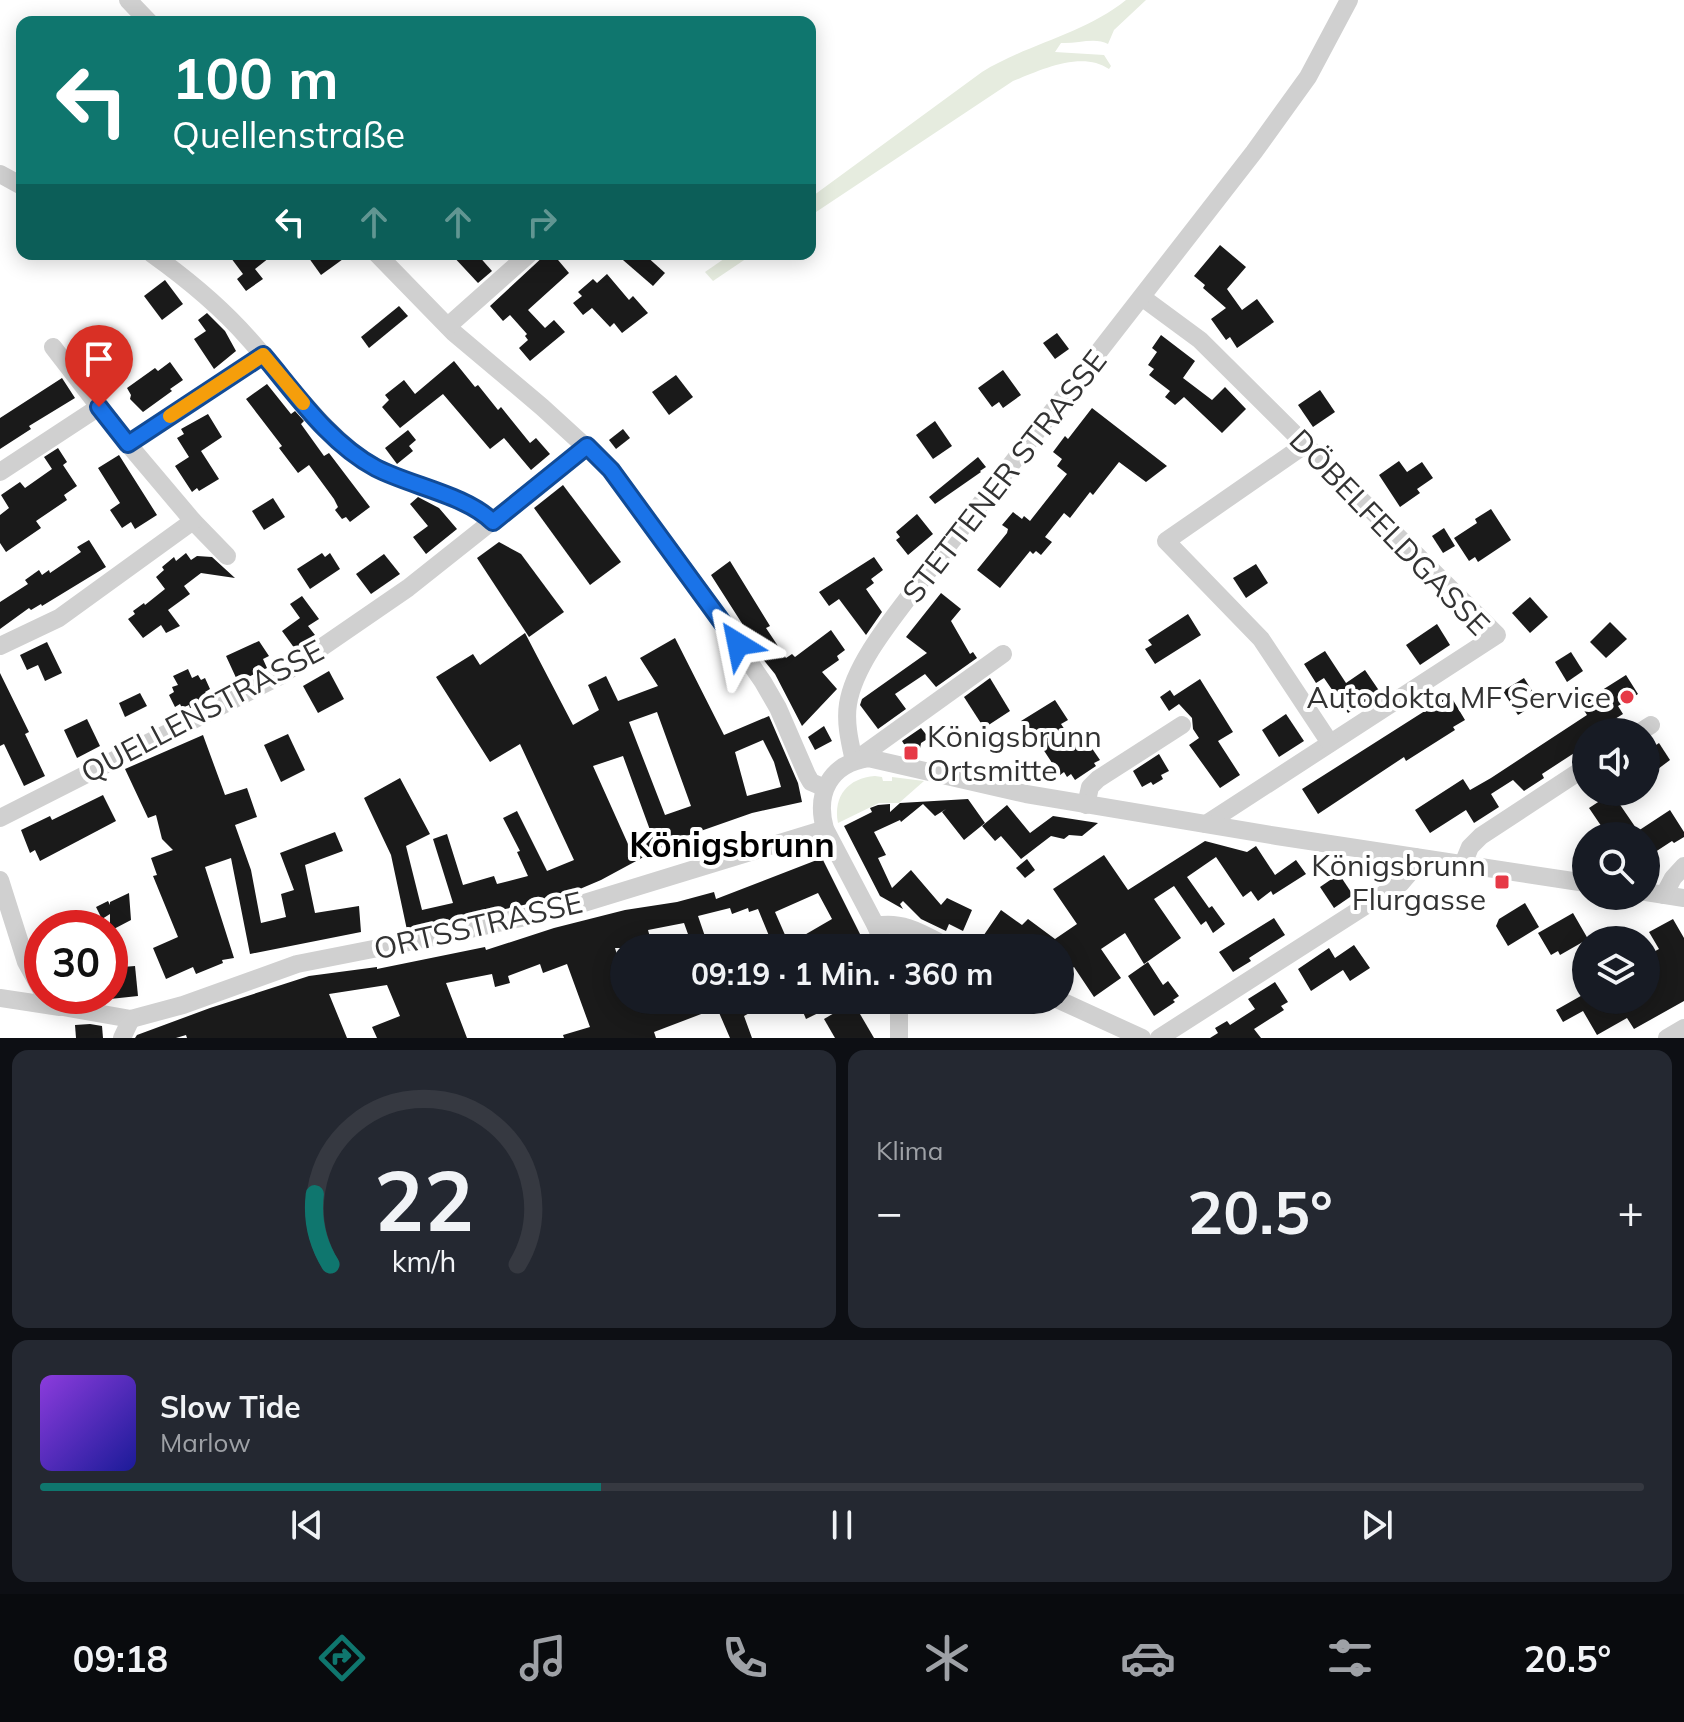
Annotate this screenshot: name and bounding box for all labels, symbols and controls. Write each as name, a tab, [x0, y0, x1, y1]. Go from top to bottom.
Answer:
text: 100 m	[172, 43, 339, 113]
icon: left	[40, 48, 144, 152]
text: Quellenstraße	[172, 112, 405, 157]
icon: left	[268, 200, 312, 244]
icon: ahead	[352, 200, 396, 244]
icon: ahead	[436, 200, 480, 244]
icon: right	[520, 200, 564, 244]
pin	[65, 325, 133, 407]
icon: arrive	[77, 337, 121, 381]
street label: STETTENER STRASSE	[894, 342, 1114, 610]
street label: DÖBELFELDGASSE	[1282, 421, 1498, 643]
position arrow	[696, 602, 780, 686]
street label: QUELLENSTRASSE	[74, 631, 330, 791]
place label: Autodokta MF Service	[1306, 678, 1611, 716]
marker: Autodokta MF Service	[1618, 688, 1636, 706]
place label: Königsbrunn Ortsmitte	[927, 717, 1102, 789]
map controls	[1572, 718, 1660, 1014]
button: sound	[1572, 718, 1660, 806]
marker: Königsbrunn Ortsmitte	[902, 744, 920, 762]
button: search	[1572, 822, 1660, 910]
district label: Königsbrunn	[629, 823, 835, 866]
place label: Königsbrunn Flurgasse	[1311, 846, 1486, 918]
marker: Königsbrunn Flurgasse	[1493, 873, 1511, 891]
street label: ORTSSTRASSE	[370, 883, 586, 967]
speed limit sign: 30	[24, 910, 128, 1014]
button: layers	[1572, 926, 1660, 1014]
text: 09:19 · 1 Min. · 360 m	[691, 955, 993, 993]
text: Klima	[876, 1134, 943, 1167]
text: 22	[374, 1147, 474, 1252]
text: 20.5°	[1187, 1174, 1333, 1249]
text: −	[876, 1184, 902, 1239]
text: +	[1618, 1184, 1644, 1239]
text: km/h	[392, 1243, 456, 1279]
text: Slow Tide	[160, 1388, 301, 1426]
text: Marlow	[160, 1426, 251, 1459]
icon: previous	[285, 1503, 329, 1547]
icon: pause	[820, 1503, 864, 1547]
icon: next	[1355, 1503, 1399, 1547]
icon: directions	[314, 1630, 370, 1686]
icon: music	[515, 1630, 571, 1686]
icon: phone	[717, 1630, 773, 1686]
icon: climate	[919, 1630, 975, 1686]
icon: car	[1120, 1630, 1176, 1686]
icon: filters	[1322, 1630, 1378, 1686]
text: 09:18	[73, 1636, 168, 1681]
text: 20.5°	[1524, 1636, 1611, 1681]

